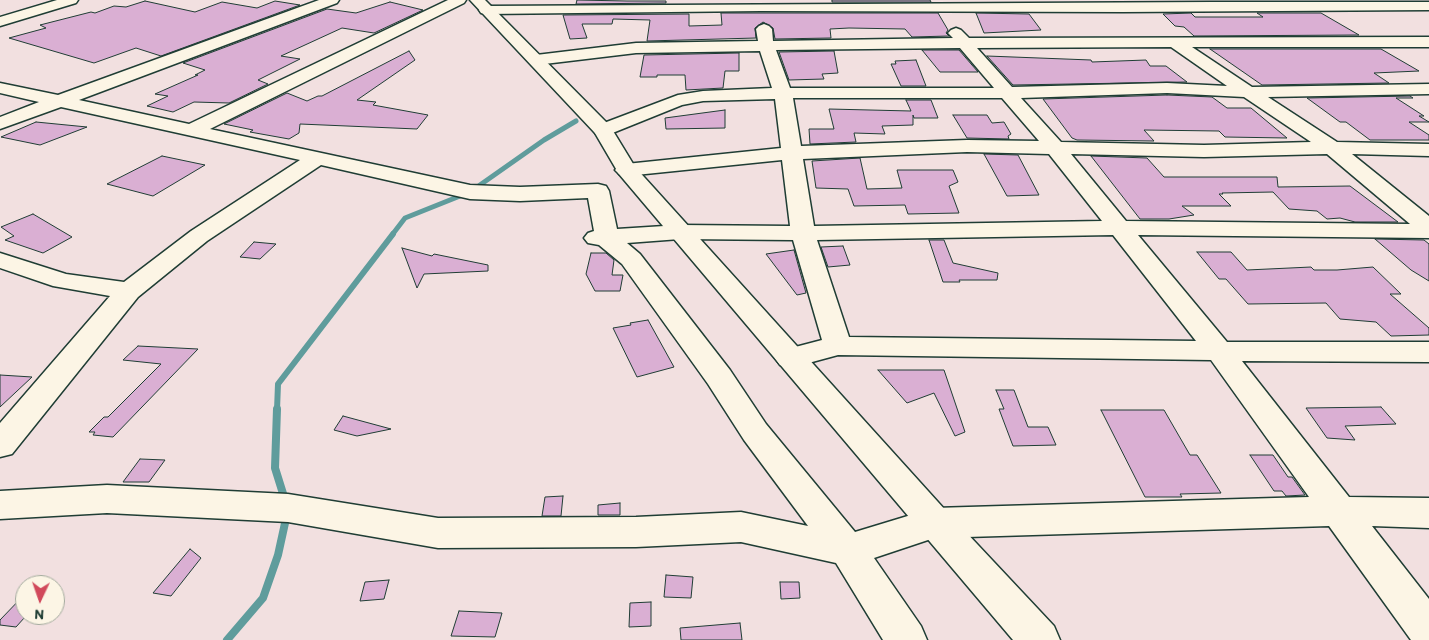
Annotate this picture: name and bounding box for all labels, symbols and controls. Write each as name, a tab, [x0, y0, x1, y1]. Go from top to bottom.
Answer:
north arrow	[15, 575, 65, 625]
text: N	[34, 606, 44, 623]

